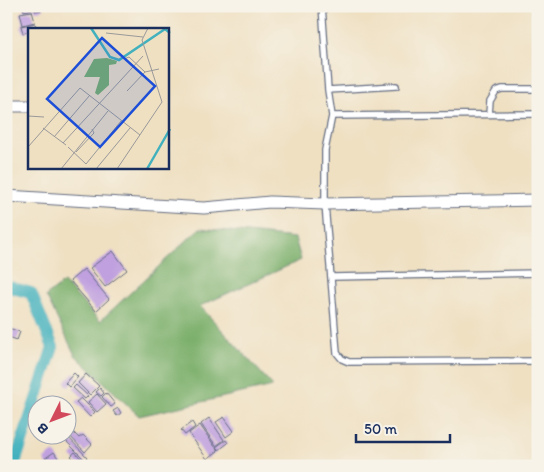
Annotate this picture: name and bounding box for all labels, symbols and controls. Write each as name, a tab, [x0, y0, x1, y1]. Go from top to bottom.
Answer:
inset map	[28, 28, 169, 169]
north arrow	[28, 394, 78, 444]
scale bar	[356, 412, 450, 444]
text: B	[33, 419, 52, 437]
text: 50 m	[364, 420, 397, 438]

